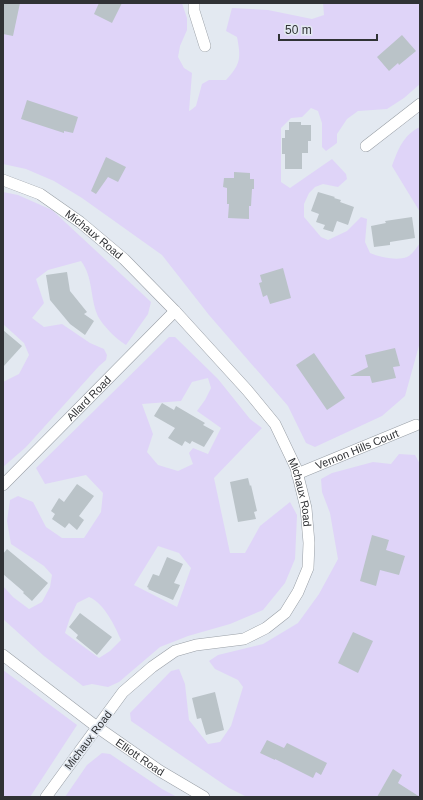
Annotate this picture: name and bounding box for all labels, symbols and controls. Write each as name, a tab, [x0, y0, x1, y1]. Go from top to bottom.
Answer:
scale bar	[279, 16, 377, 42]
text: 50 m	[285, 23, 312, 37]
street label: Michaux Road	[63, 208, 125, 261]
street label: Allard Road	[64, 374, 113, 423]
street label: Vernon Hills Court	[314, 427, 400, 472]
street label: Michaux Road	[286, 456, 314, 527]
street label: Michaux Road	[62, 708, 114, 772]
street label: Elliott Road	[114, 736, 166, 778]

